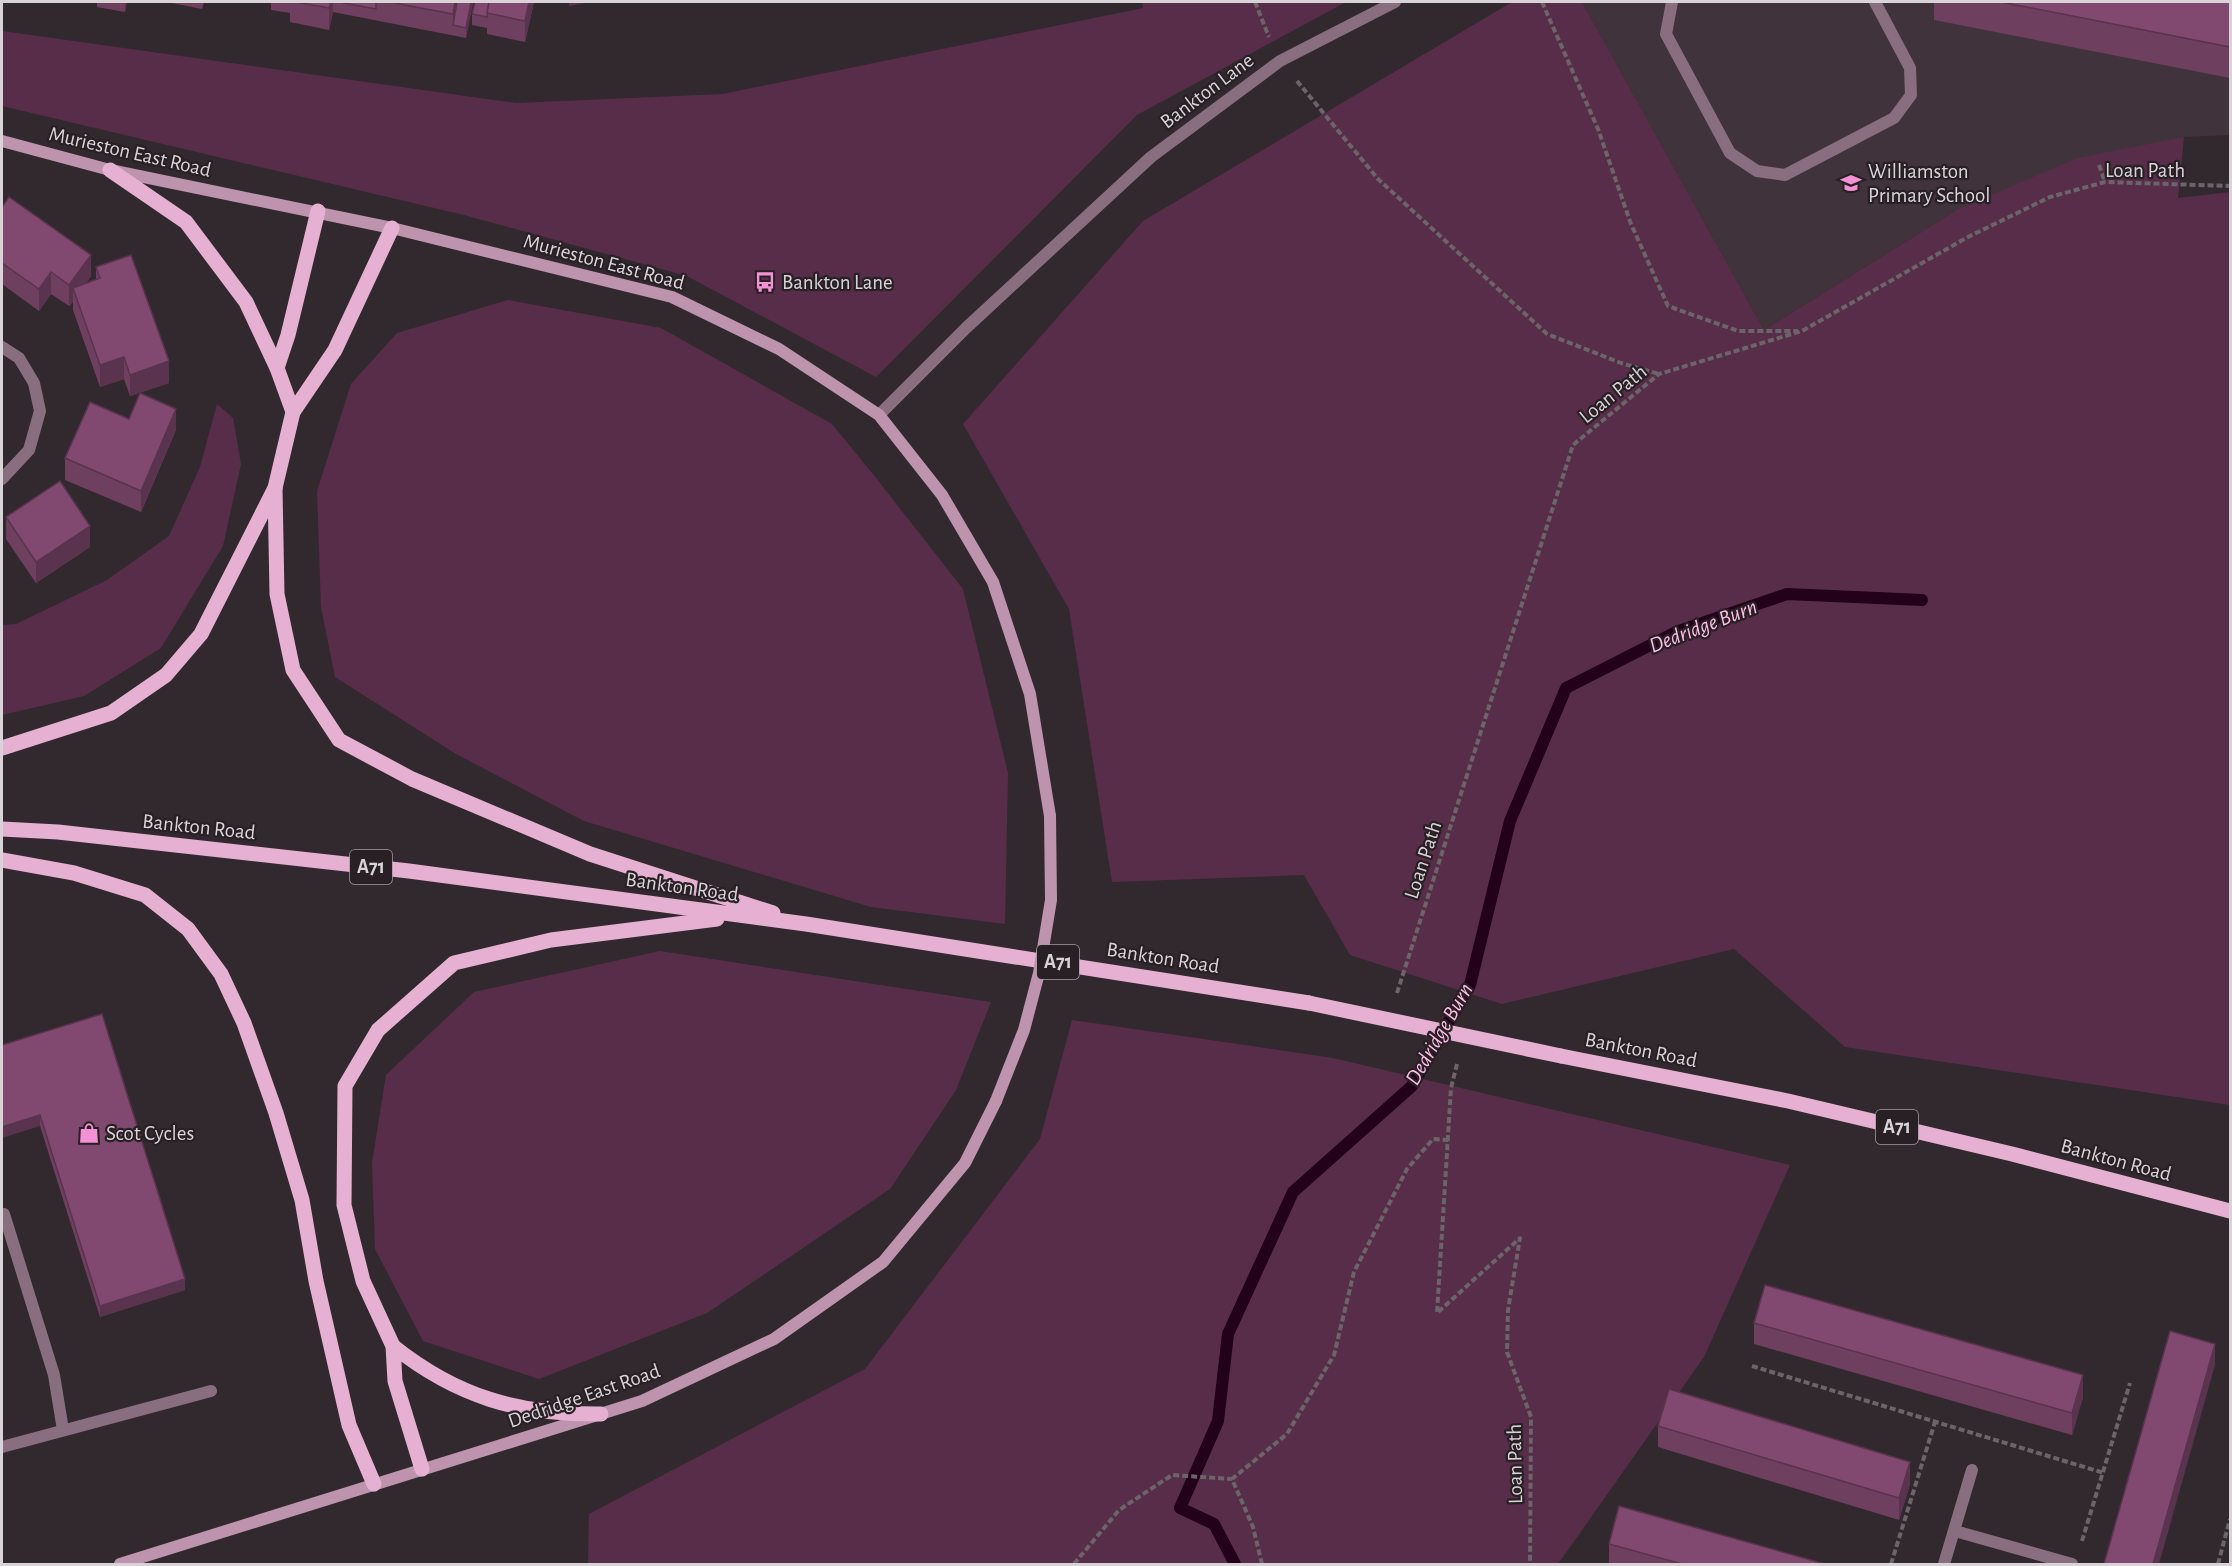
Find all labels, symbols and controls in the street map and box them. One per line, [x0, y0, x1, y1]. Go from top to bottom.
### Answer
street label: Bankton Lane [1156, 49, 1258, 133]
street label: Murieston East Road [47, 123, 213, 181]
street label: Loan Path [2105, 160, 2185, 181]
place label: Williamston Primary School [1868, 161, 1991, 206]
school or university icon: Williamston Primary School [1839, 171, 1863, 195]
street label: Murieston East Road [521, 230, 687, 294]
bus stop icon: Bankton Lane [753, 270, 777, 294]
place label: Bankton Lane [782, 272, 893, 293]
street label: Loan Path [1575, 361, 1651, 427]
water label: Dedridge Burn [1646, 595, 1760, 657]
street label: Bankton Road [141, 811, 257, 843]
street label: Loan Path [1401, 819, 1445, 901]
road number: A71 [350, 850, 392, 884]
street label: Bankton Road [624, 869, 740, 905]
street label: Bankton Road [1105, 939, 1221, 977]
road number: A71 [1037, 945, 1079, 979]
water label: Dedridge Burn [1401, 979, 1477, 1089]
street label: Bankton Road [1583, 1029, 1699, 1071]
road number: A71 [1876, 1110, 1918, 1144]
shop icon: Scot Cycles [77, 1121, 101, 1145]
place label: Scot Cycles [106, 1123, 194, 1144]
street label: Bankton Road [2058, 1135, 2174, 1185]
street label: Dedridge East Road [505, 1360, 663, 1432]
street label: Loan Path [1504, 1424, 1526, 1504]

